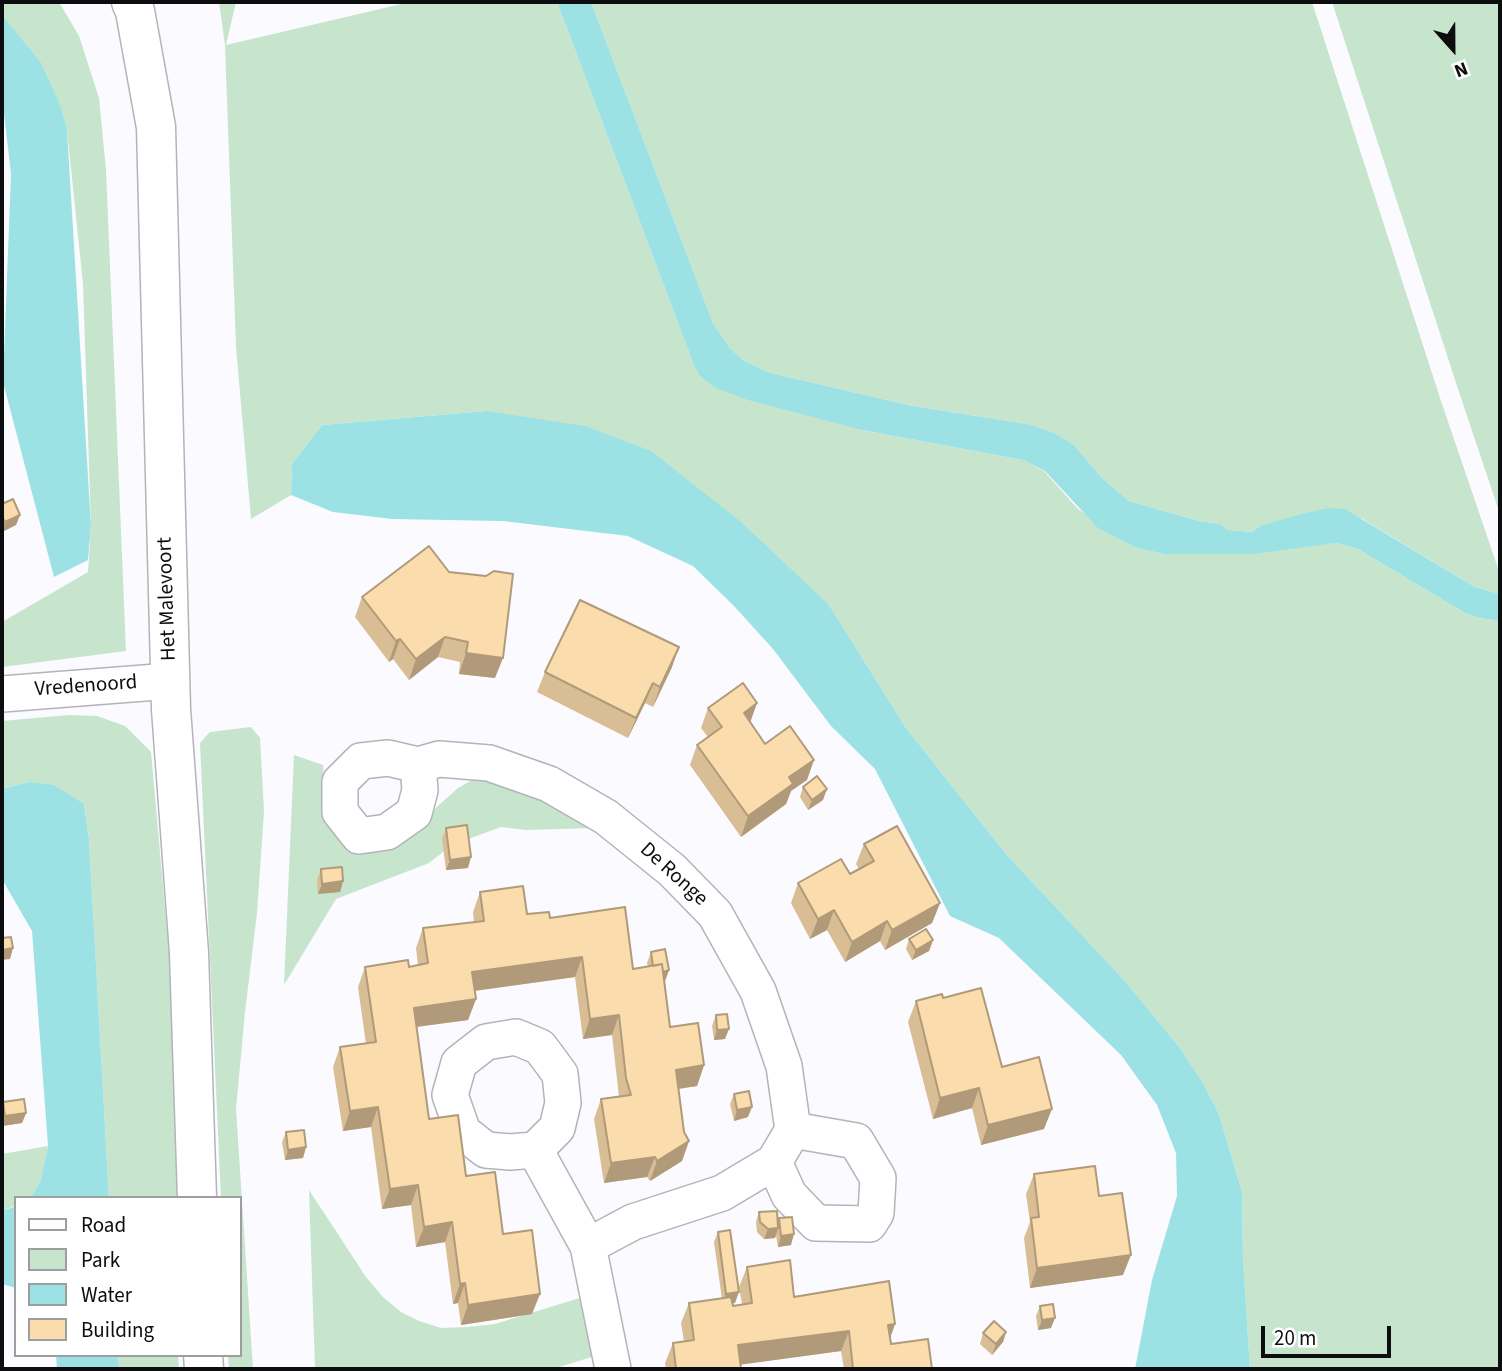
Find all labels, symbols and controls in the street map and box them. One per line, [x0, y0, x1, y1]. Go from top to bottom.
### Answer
north arrow [1418, 14, 1488, 84]
text: N [1450, 54, 1471, 84]
street label: Het Malevoort [153, 537, 183, 661]
street label: Vredenoord [34, 671, 138, 703]
street label: De Ronge [634, 838, 712, 912]
legend [14, 1196, 242, 1357]
text: Road [81, 1210, 126, 1240]
text: Park [81, 1245, 120, 1275]
text: Water [81, 1280, 132, 1310]
scale bar [1264, 1312, 1394, 1356]
text: Building [81, 1315, 154, 1345]
text: 20 m [1274, 1323, 1316, 1353]

